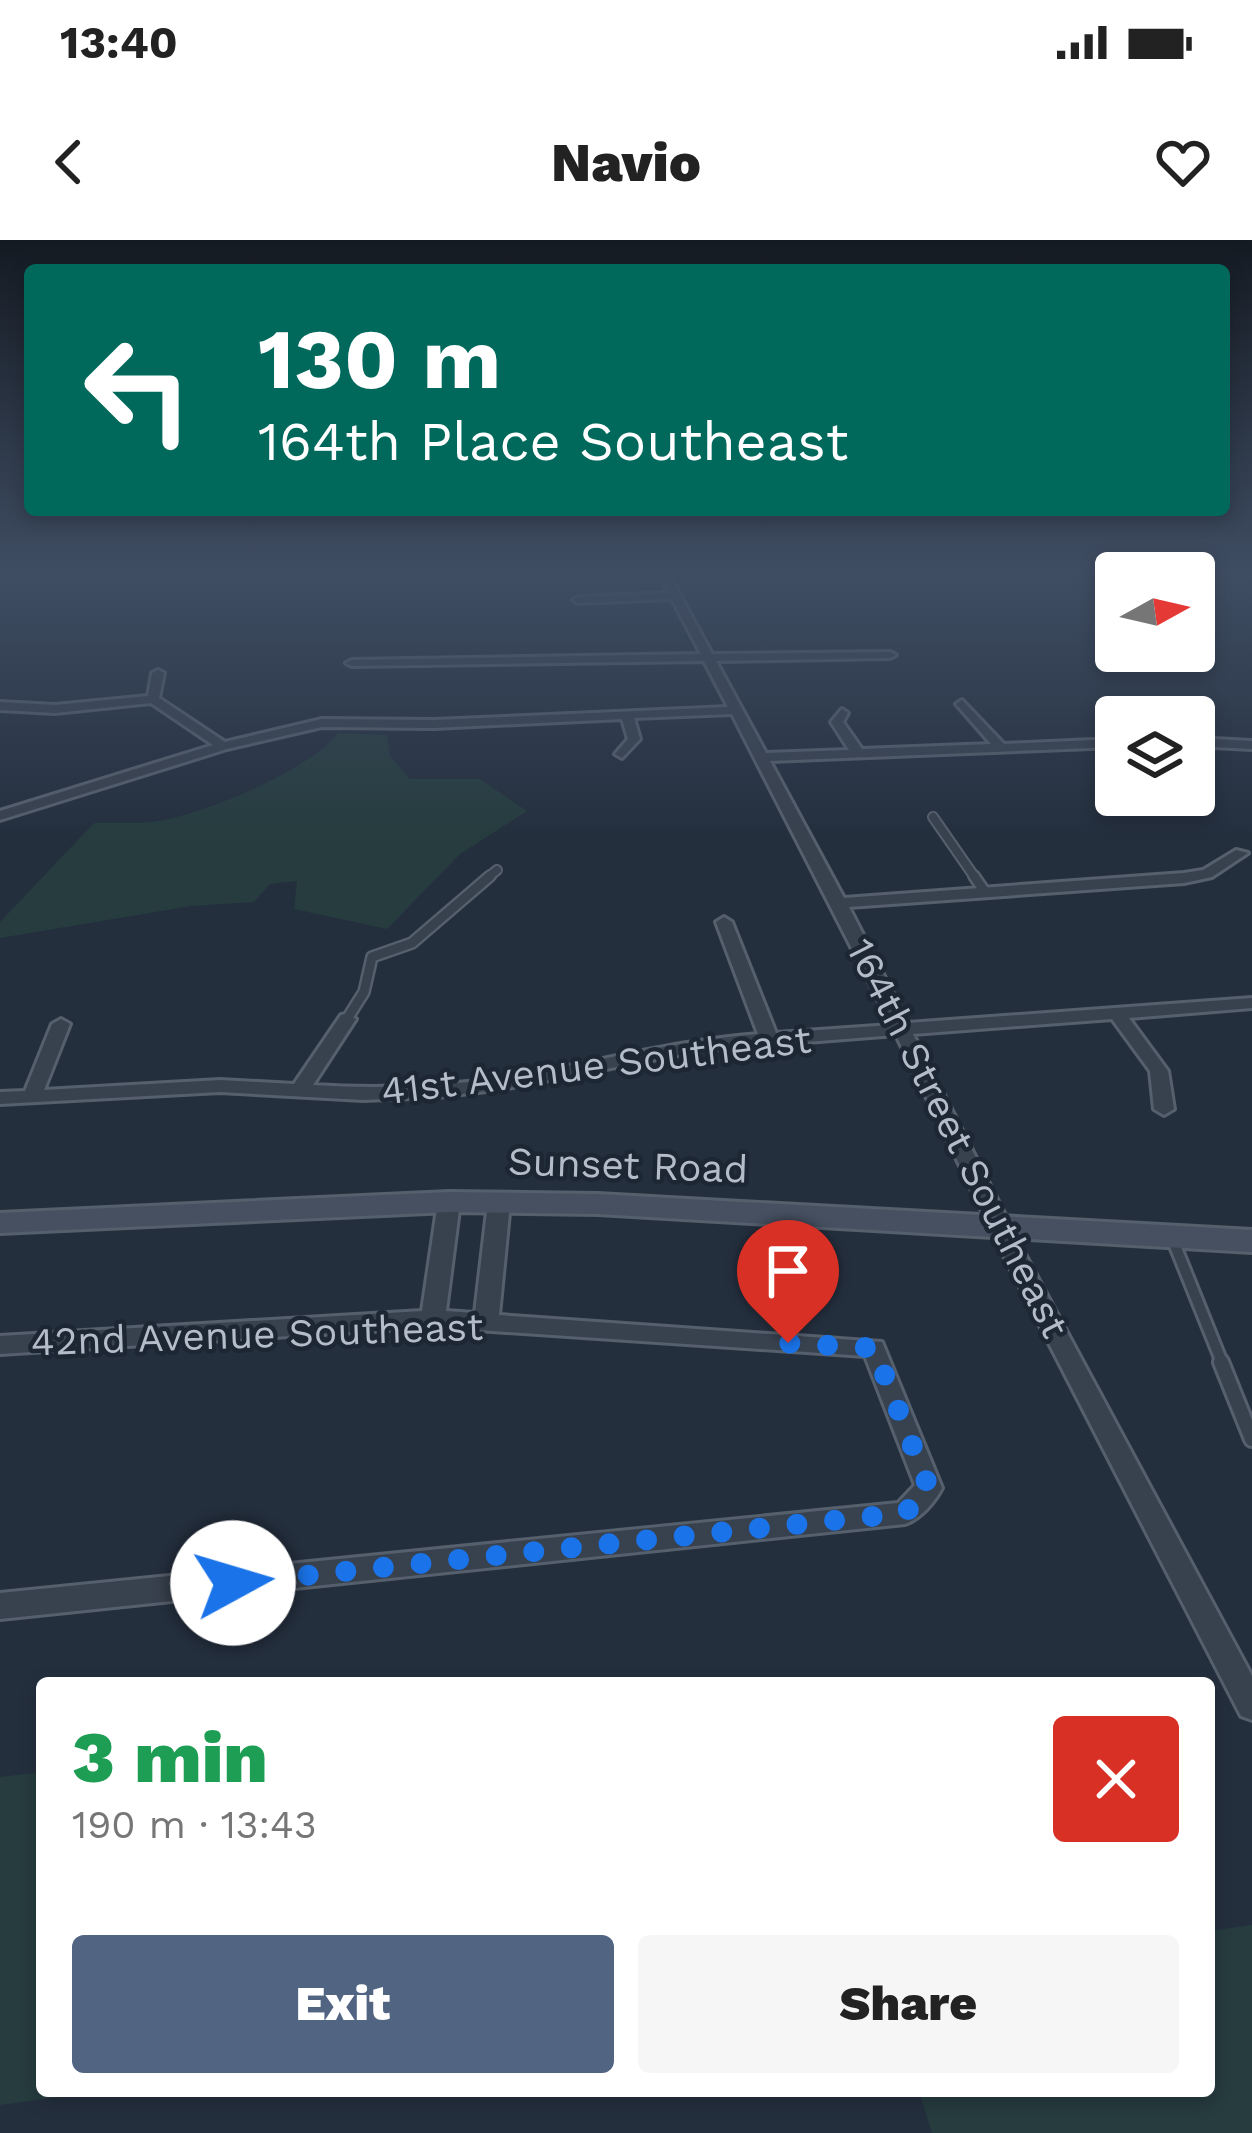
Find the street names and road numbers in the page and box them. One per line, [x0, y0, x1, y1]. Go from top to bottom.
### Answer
street label: 164th Street Southeast [838, 931, 1078, 1345]
street label: 41st Avenue Southeast [379, 1016, 813, 1114]
street label: Sunset Road [507, 1138, 749, 1192]
street label: 42nd Avenue Southeast [30, 1304, 484, 1364]

